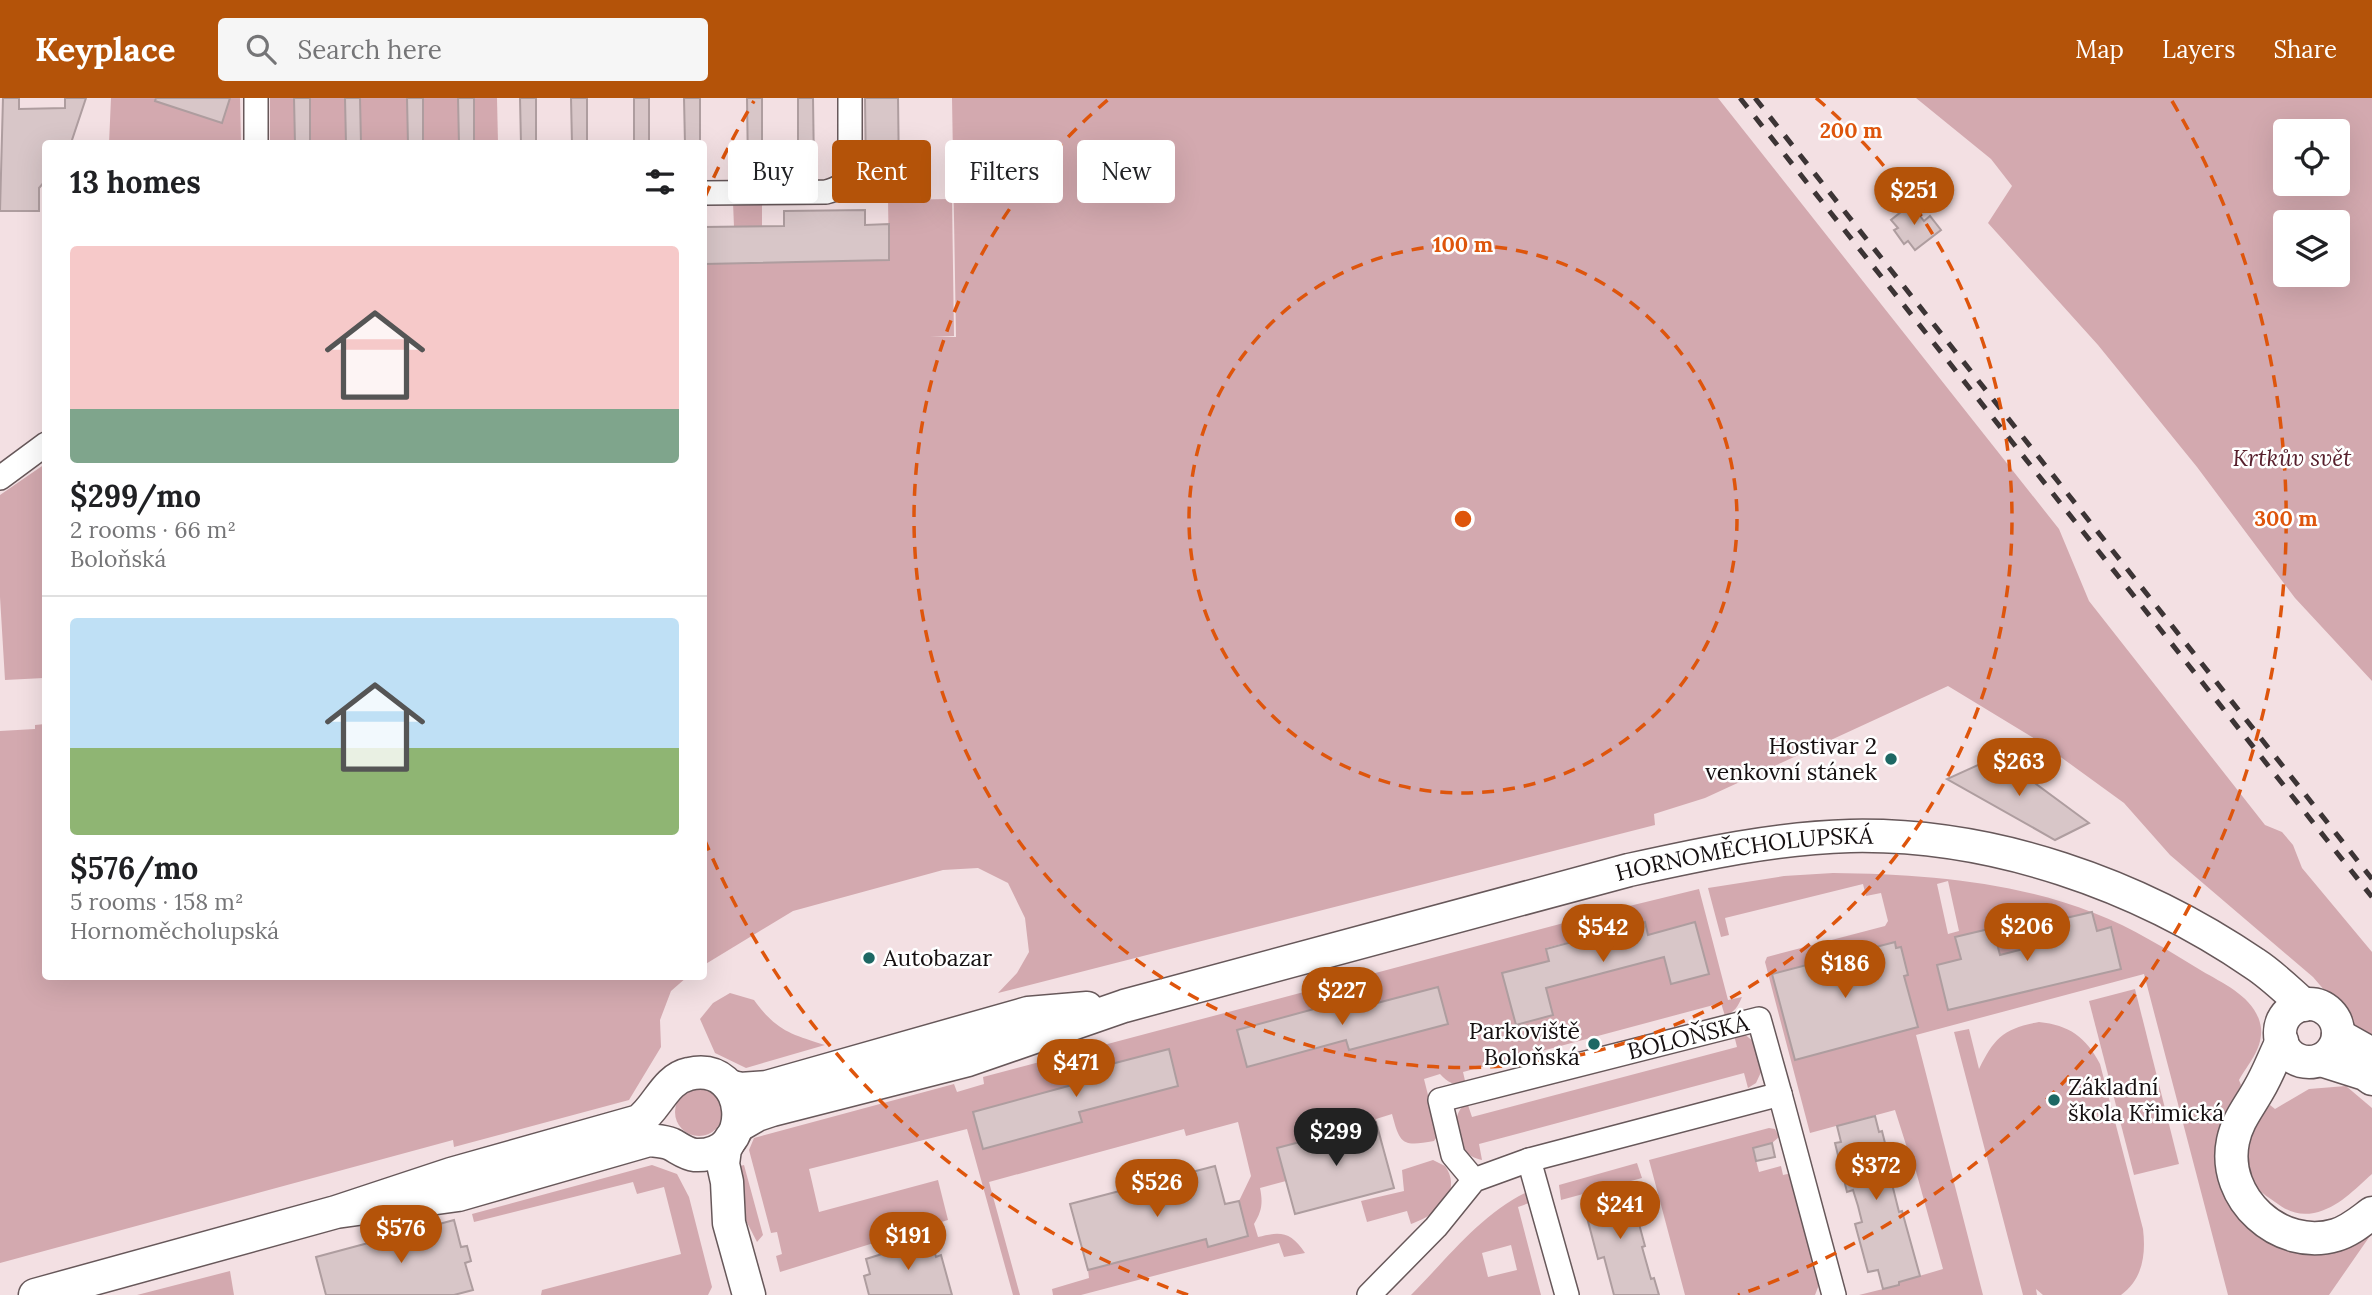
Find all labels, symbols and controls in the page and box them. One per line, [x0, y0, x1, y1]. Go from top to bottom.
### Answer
search box [218, 18, 708, 81]
text: Keyplace [35, 28, 176, 70]
icon: search [242, 30, 280, 68]
text: Search here [298, 33, 442, 66]
text: Map [2075, 34, 2124, 65]
text: Layers [2162, 34, 2235, 65]
text: Share [2273, 34, 2337, 65]
text: 200 m [1820, 117, 1882, 144]
map controls [2273, 119, 2350, 287]
button: locate [2273, 119, 2350, 196]
chip: Buy [728, 140, 818, 203]
chip: Rent [832, 140, 931, 203]
chip: Filters [945, 140, 1063, 203]
chip: New [1077, 140, 1175, 203]
text: 13 homes [70, 163, 201, 201]
icon: filters [641, 163, 679, 201]
pin: $251 [1873, 167, 1955, 227]
text: $251 [1890, 175, 1938, 204]
button: layers [2273, 210, 2350, 287]
text: 100 m [1433, 231, 1493, 258]
icon: home [312, 292, 438, 418]
park label: Krtkův svět [2233, 443, 2352, 472]
text: $299/mo [70, 477, 201, 515]
text: 300 m [2254, 505, 2318, 532]
centre of rings [1451, 507, 1475, 531]
text: 2 rooms · 66 m² [70, 515, 236, 544]
text: Boloňská [70, 544, 166, 573]
icon: home [312, 664, 438, 790]
place label: Hostivar 2 venkovní stánek [1705, 731, 1878, 786]
pin: $263 [1978, 738, 2060, 798]
text: $263 [1993, 746, 2045, 775]
marker: Hostivar 2 venkovní stánek [1883, 751, 1899, 767]
street label: HORNOMĚCHOLUPSKÁ [1612, 821, 1874, 887]
text: $576/mo [70, 849, 198, 887]
text: 5 rooms · 158 m² [70, 887, 244, 916]
pin: $542 [1562, 904, 1644, 964]
pin: $206 [1986, 904, 2068, 963]
text: $206 [2000, 911, 2054, 940]
text: $542 [1577, 912, 1629, 941]
text: Hornoměcholupská [70, 916, 279, 945]
pin: $186 [1804, 940, 1886, 1000]
place label: Autobazar [882, 943, 992, 972]
text: $186 [1820, 948, 1870, 977]
marker: Autobazar [861, 950, 877, 966]
pin: $227 [1301, 968, 1383, 1027]
text: $227 [1318, 975, 1366, 1004]
street label: BOLOŇSKÁ [1624, 1007, 1752, 1066]
place label: Parkoviště Boloňská [1469, 1016, 1580, 1071]
marker: Parkoviště Boloňská [1586, 1036, 1602, 1052]
pin: $471 [1035, 1040, 1117, 1099]
text: $471 [1053, 1047, 1099, 1076]
place label: Základní škola Křimická [2068, 1072, 2224, 1127]
marker: Základní škola Křimická [2046, 1092, 2062, 1108]
pin: $299 [1295, 1108, 1377, 1168]
text: $299 [1310, 1116, 1362, 1145]
pin: $372 [1835, 1142, 1917, 1202]
text: $372 [1851, 1150, 1901, 1179]
pin: $526 [1116, 1160, 1198, 1219]
text: $526 [1131, 1167, 1183, 1196]
pin: $241 [1579, 1182, 1661, 1241]
text: $241 [1596, 1189, 1644, 1218]
pin: $576 [360, 1206, 442, 1265]
pin: $191 [867, 1212, 949, 1272]
text: $576 [376, 1213, 426, 1242]
text: $191 [885, 1220, 931, 1249]

